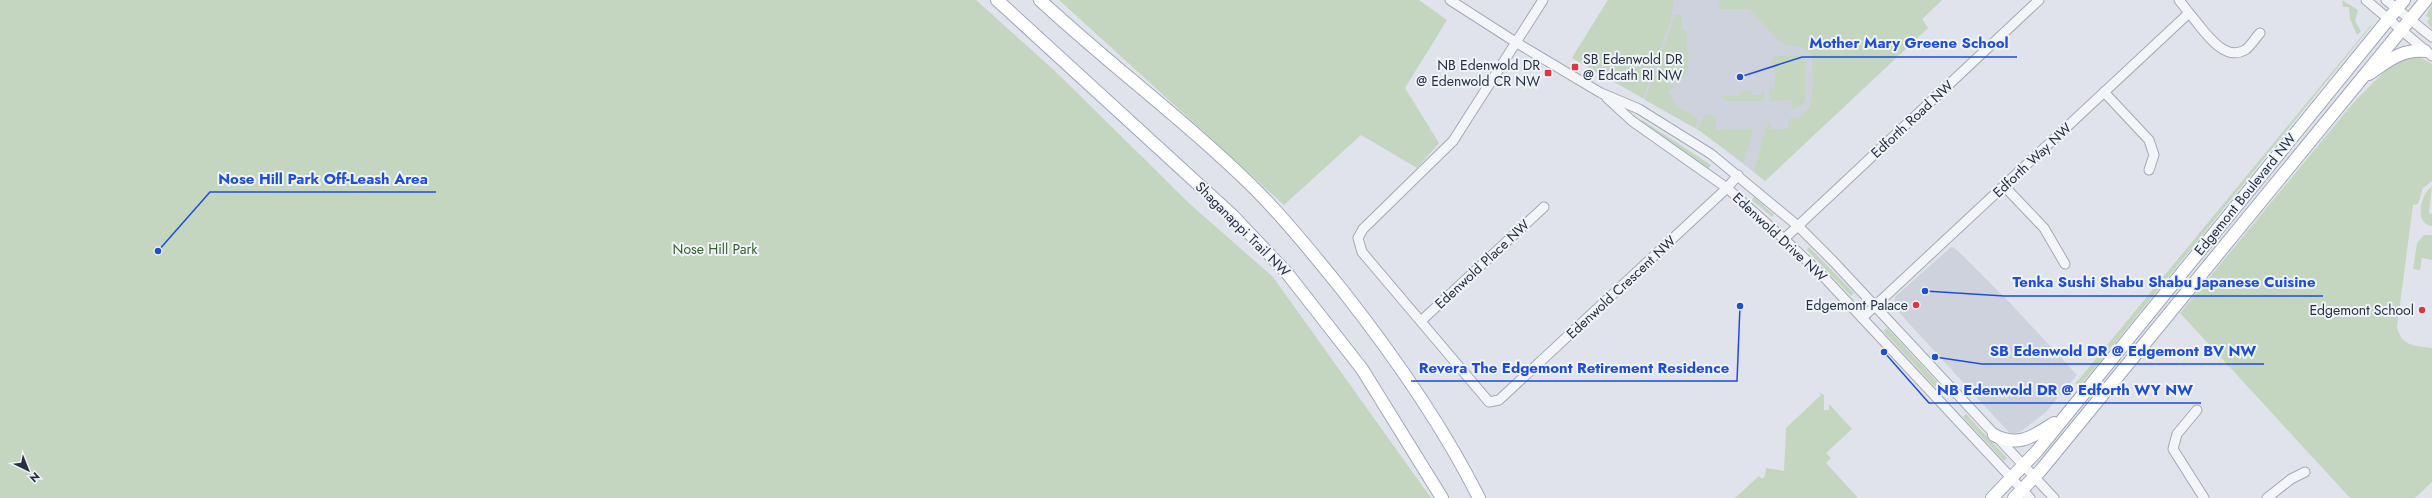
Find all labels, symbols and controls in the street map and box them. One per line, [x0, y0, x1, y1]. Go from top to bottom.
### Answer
callout: Mother Mary Greene School [1802, 30, 2017, 57]
text: Mother Mary Greene School [1809, 32, 2009, 54]
place label: SB Edenwold DR @ Edcath RI NW [1583, 49, 1683, 85]
place label: NB Edenwold DR @ Edenwold CR NW [1416, 55, 1540, 91]
marker: SB Edenwold DR @ Edcath RI NW [1570, 62, 1580, 72]
marker: NB Edenwold DR @ Edenwold CR NW [1543, 68, 1553, 78]
street label: Edforth Road NW [1866, 75, 1958, 163]
street label: Edforth Way NW [1988, 118, 2076, 202]
street label: Edgemont Boulevard NW [2189, 129, 2301, 259]
callout: Nose Hill Park Off-Leash Area [210, 165, 436, 192]
text: Nose Hill Park Off-Leash Area [218, 168, 428, 190]
street label: Shaganappi Trail NW [1191, 177, 1295, 281]
street label: Edenwold Drive NW [1728, 188, 1832, 286]
street label: Edenwold Place NW [1430, 215, 1534, 313]
street label: Edenwold Crescent NW [1562, 231, 1680, 343]
park label: Nose Hill Park [673, 239, 758, 259]
callout: Tenka Sushi Shabu Shabu Japanese Cuisine [2004, 269, 2323, 296]
text: Tenka Sushi Shabu Shabu Japanese Cuisine [2012, 271, 2316, 293]
place label: Edgemont Palace [1806, 295, 1908, 315]
marker: Edgemont Palace [1911, 300, 1921, 310]
place label: Edgemont School [2309, 300, 2414, 320]
marker: Edgemont School [2417, 305, 2427, 315]
callout: SB Edenwold DR @ Edgemont BV NW [1982, 337, 2264, 364]
text: SB Edenwold DR @ Edgemont BV NW [1990, 340, 2256, 362]
callout: Revera The Edgemont Retirement Residence [1411, 354, 1737, 381]
text: Revera The Edgemont Retirement Residence [1419, 357, 1730, 379]
callout: NB Edenwold DR @ Edforth WY NW [1929, 376, 2201, 403]
text: NB Edenwold DR @ Edforth WY NW [1937, 379, 2193, 401]
north arrow [8, 450, 48, 490]
text: N [26, 468, 43, 486]

